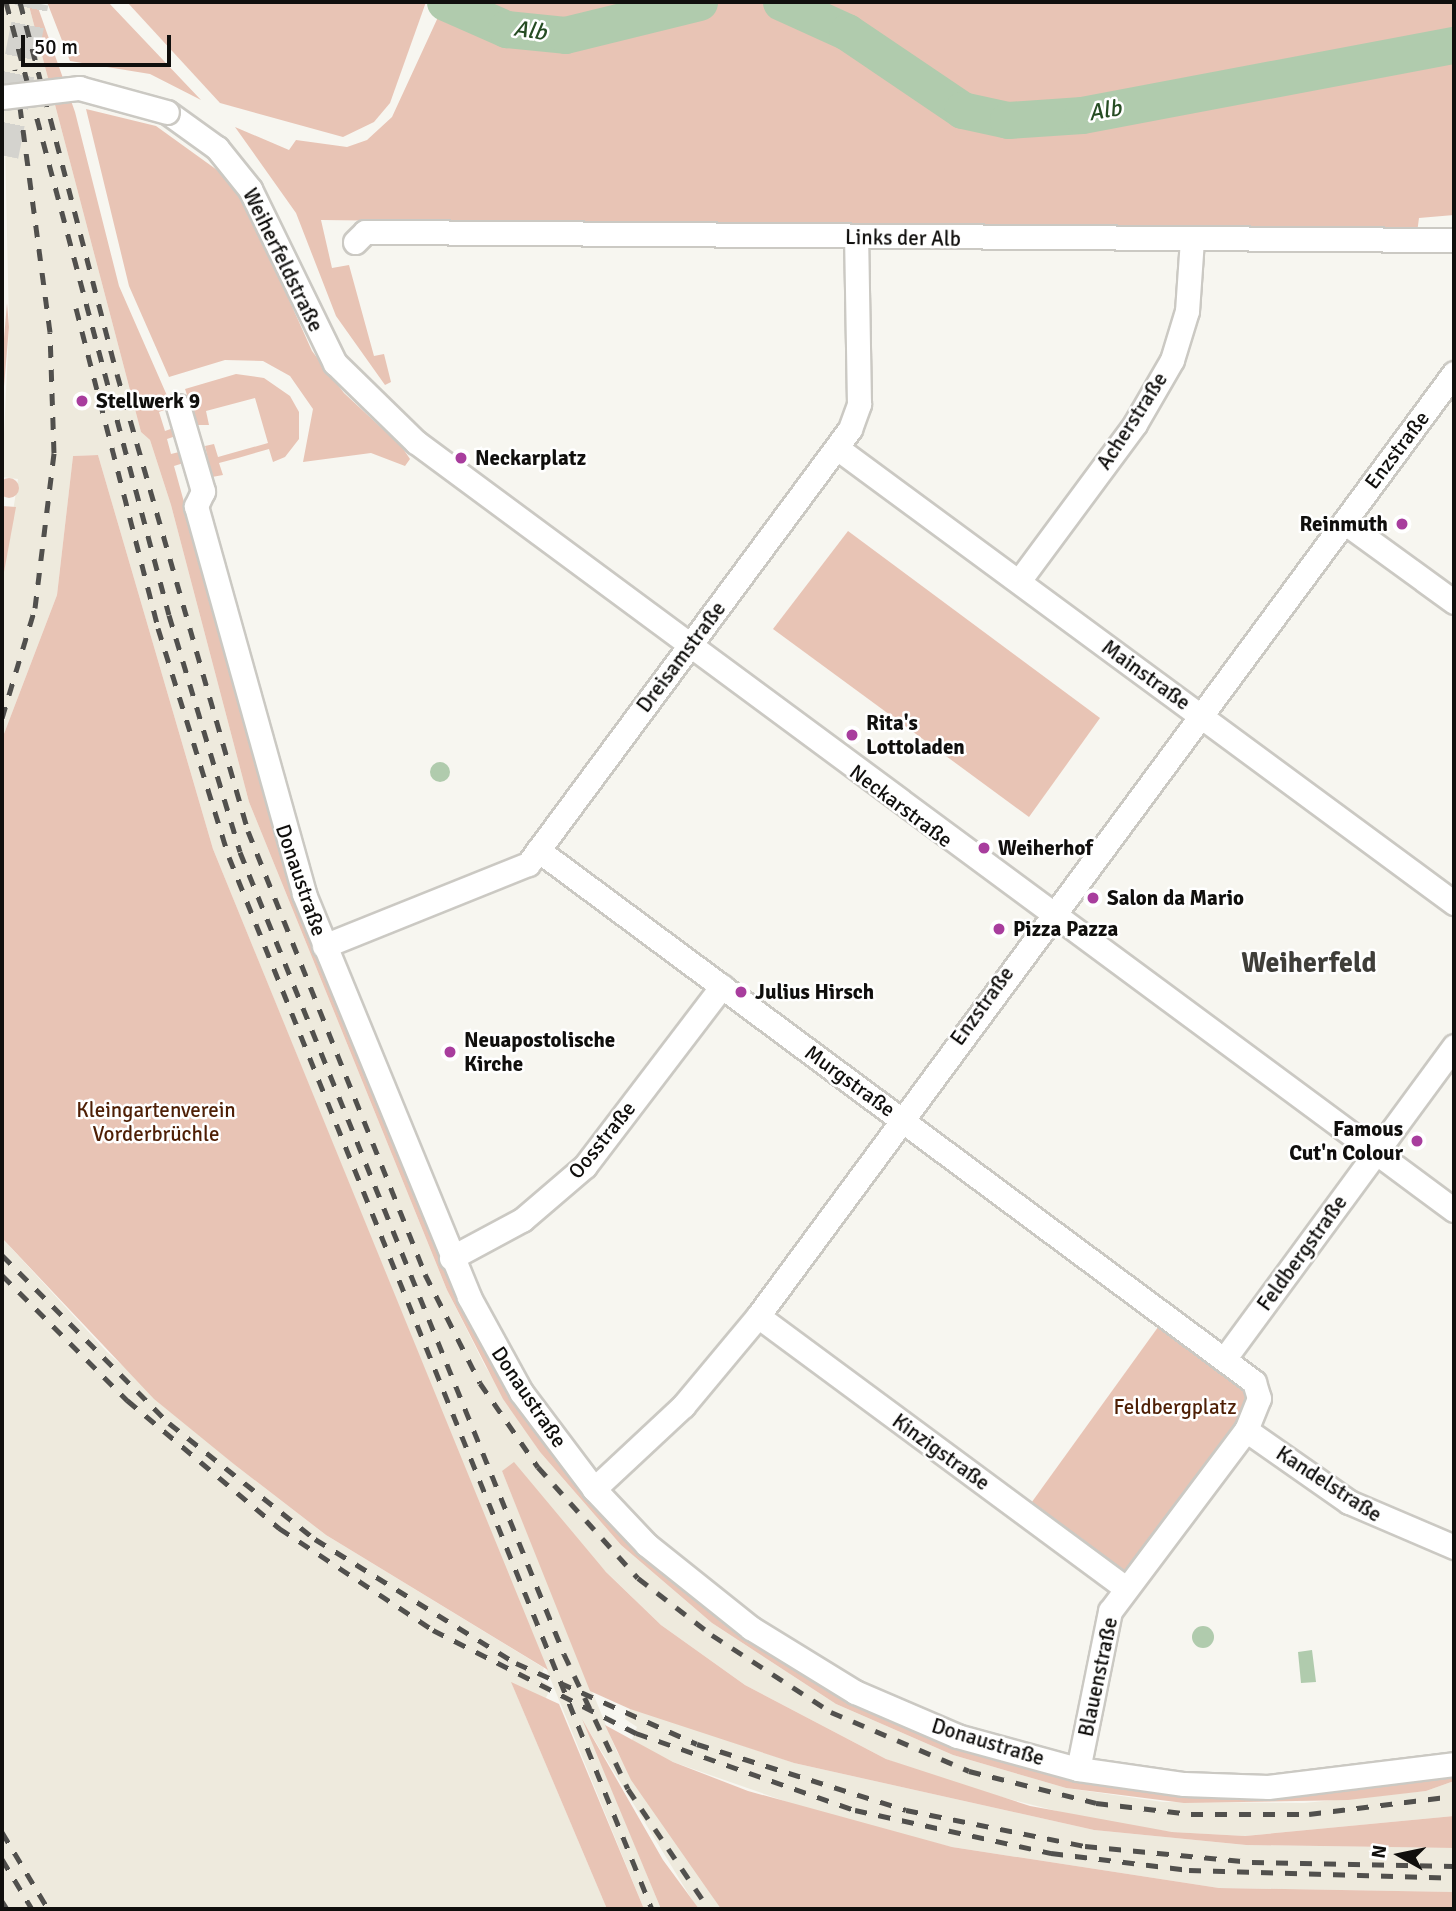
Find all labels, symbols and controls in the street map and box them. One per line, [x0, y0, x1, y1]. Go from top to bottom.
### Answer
water label: Alb [512, 15, 548, 47]
scale bar [24, 21, 175, 65]
text: 50 m [34, 34, 78, 60]
water label: Alb [1086, 95, 1124, 127]
street label: Weiherfeldstraße [237, 184, 329, 336]
street label: Links der Alb [845, 224, 961, 252]
street label: Acherstraße [1091, 368, 1173, 474]
place label: Stellwerk 9 [96, 388, 200, 414]
marker: Stellwerk 9 [74, 393, 90, 409]
street label: Enzstraße [1360, 406, 1434, 494]
place label: Neckarplatz [475, 445, 586, 471]
marker: Neckarplatz [453, 450, 469, 466]
place label: Reinmuth [1299, 511, 1388, 537]
marker: Reinmuth [1394, 516, 1410, 532]
street label: Dreisamstraße [631, 597, 731, 717]
street label: Mainstraße [1097, 634, 1195, 716]
place label: Rita's Lottoladen [866, 710, 965, 760]
marker: Rita's Lottoladen [844, 727, 860, 743]
street label: Neckarstraße [845, 759, 957, 853]
street label: Donaustraße [270, 821, 332, 939]
place label: Weiherhof [998, 835, 1093, 861]
marker: Weiherhof [976, 840, 992, 856]
place label: Salon da Mario [1107, 885, 1244, 911]
marker: Salon da Mario [1085, 890, 1101, 906]
place label: Pizza Pazza [1013, 916, 1118, 942]
marker: Pizza Pazza [991, 921, 1007, 937]
district label: Weiherfeld [1241, 946, 1377, 980]
street label: Enzstraße [945, 962, 1019, 1050]
place label: Julius Hirsch [755, 979, 874, 1005]
marker: Julius Hirsch [733, 984, 749, 1000]
place label: Neuapostolische Kirche [464, 1027, 615, 1077]
street label: Murgstraße [800, 1040, 900, 1122]
marker: Neuapostolische Kirche [442, 1044, 458, 1060]
street label: Oosstraße [563, 1096, 641, 1184]
park label: Kleingartenverein Vorderbrüchle [76, 1097, 236, 1147]
place label: Famous Cut'n Colour [1289, 1116, 1403, 1166]
marker: Famous Cut'n Colour [1409, 1133, 1425, 1149]
street label: Feldbergstraße [1252, 1190, 1352, 1316]
street label: Donaustraße [486, 1342, 572, 1452]
park label: Feldbergplatz [1113, 1394, 1237, 1420]
street label: Kinzigstraße [887, 1408, 995, 1496]
street label: Kandelstraße [1271, 1441, 1387, 1527]
street label: Blauenstraße [1073, 1615, 1123, 1739]
street label: Donaustraße [929, 1713, 1047, 1771]
north arrow [1365, 1820, 1435, 1890]
text: N [1366, 1843, 1392, 1860]

